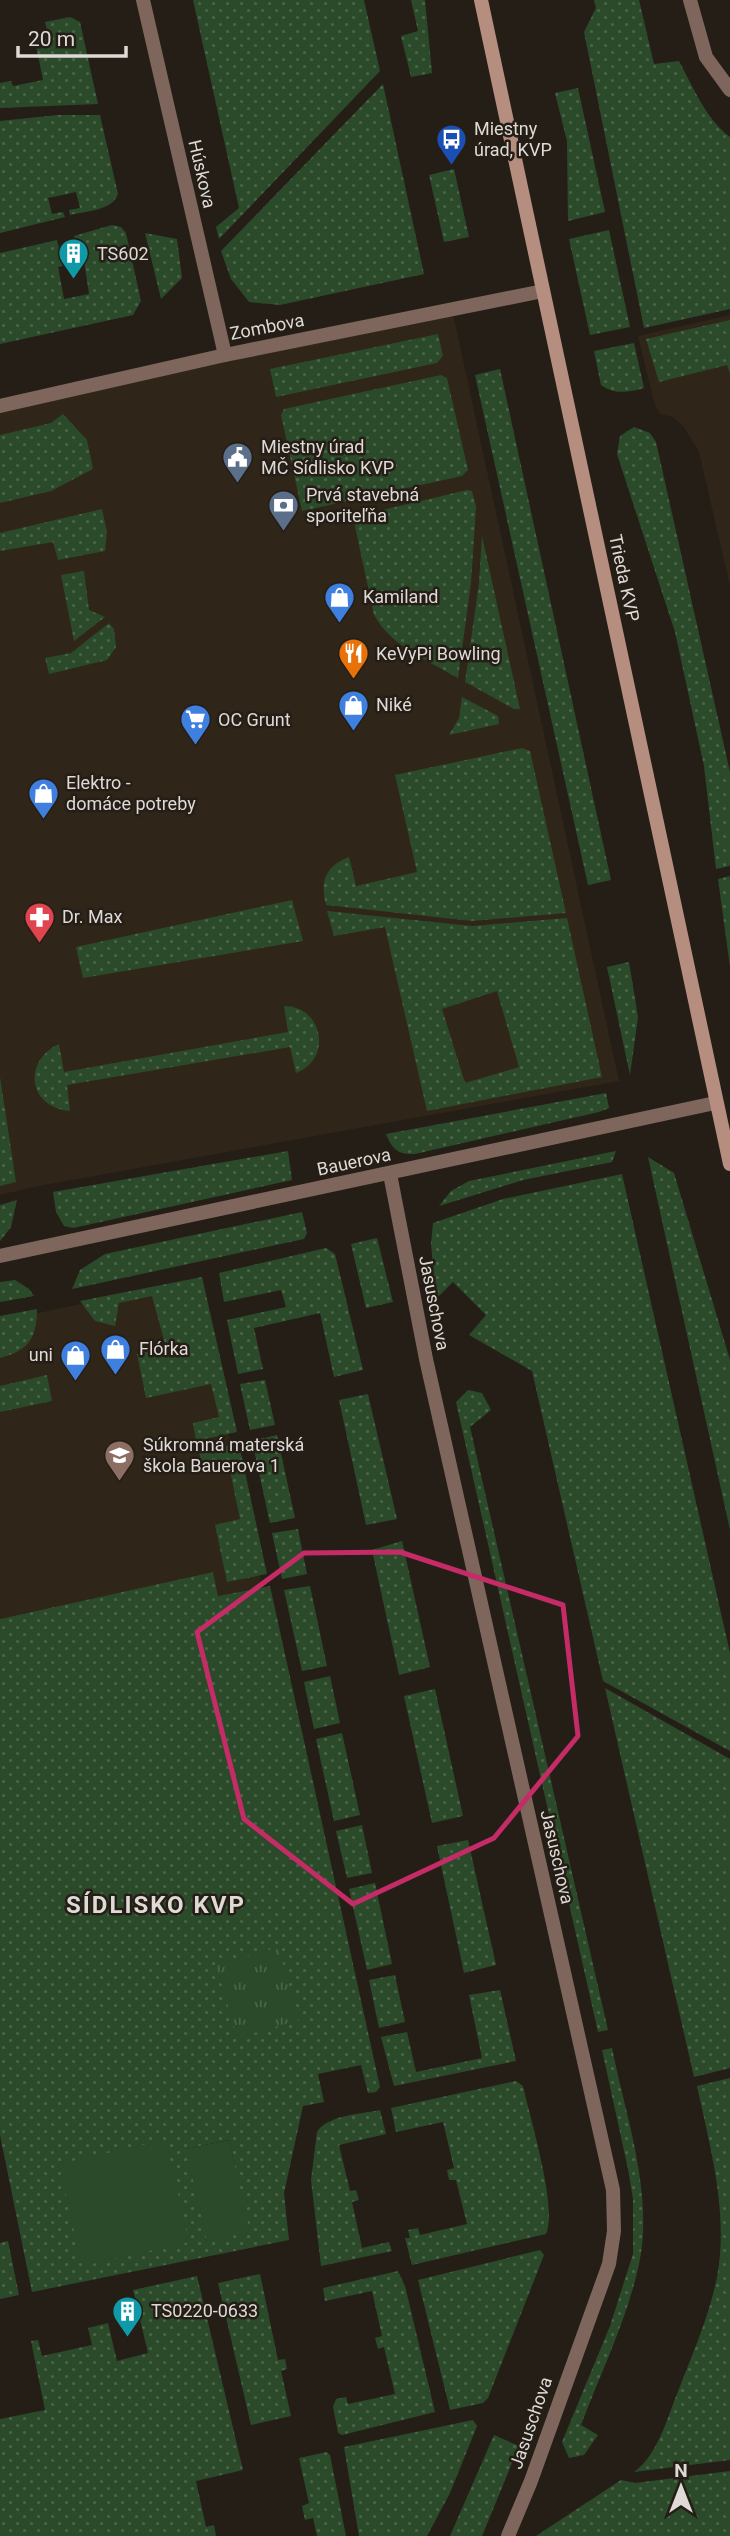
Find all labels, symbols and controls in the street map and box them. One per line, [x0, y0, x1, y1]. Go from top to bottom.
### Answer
scale bar [18, 14, 126, 58]
text: 20 m [28, 27, 75, 51]
place label: Miestny úrad, KVP [474, 118, 552, 160]
bus stop icon: Miestny úrad, KVP [434, 122, 468, 166]
street label: Húskova [184, 138, 221, 210]
building icon: TS602 [57, 237, 91, 281]
place label: TS602 [97, 243, 149, 264]
street label: Zombova [228, 309, 306, 344]
place label: Miestny úrad MČ Sídlisko KVP [261, 436, 394, 478]
public building icon: Miestny úrad MČ Sídlisko KVP [221, 440, 255, 484]
place label: Prvá stavebná sporiteľňa [306, 484, 419, 526]
bank icon: Prvá stavebná sporiteľňa [266, 488, 300, 532]
street label: Trieda KVP [605, 532, 644, 623]
shop icon: Kamiland [323, 580, 357, 624]
place label: Kamiland [363, 586, 439, 607]
restaurant icon: KeVyPi Bowling [336, 637, 370, 681]
place label: KeVyPi Bowling [376, 643, 501, 664]
shop icon: Niké [336, 688, 370, 732]
place label: Niké [376, 694, 412, 715]
supermarket icon: OC Grunt [178, 703, 212, 747]
place label: OC Grunt [218, 709, 291, 730]
place label: Elektro - domáce potreby [66, 772, 196, 814]
shop icon: Elektro - domáce potreby [26, 776, 60, 820]
pharmacy icon: Dr. Max [22, 900, 56, 944]
place label: Dr. Max [62, 906, 123, 927]
street label: Bauerova [315, 1143, 393, 1180]
street label: Jasuschova [415, 1254, 454, 1352]
shop icon: Flórka [99, 1332, 133, 1376]
shop icon: uni [59, 1338, 93, 1382]
place label: Flórka [139, 1338, 189, 1359]
place label: uni [29, 1344, 53, 1365]
place label: Súkromná materská škola Bauerova 1 [143, 1434, 304, 1476]
school or university icon: Súkromná materská škola Bauerova 1 [103, 1438, 137, 1482]
street label: Jasuschova [536, 1808, 579, 1906]
district label: SÍDLISKO KVP [66, 1891, 246, 1919]
building icon: TS0220-0633 [111, 2294, 145, 2338]
place label: TS0220-0633 [151, 2300, 258, 2321]
street label: Jasuschova [505, 2374, 556, 2472]
north arrow [646, 2452, 716, 2522]
text: N [674, 2459, 688, 2482]

